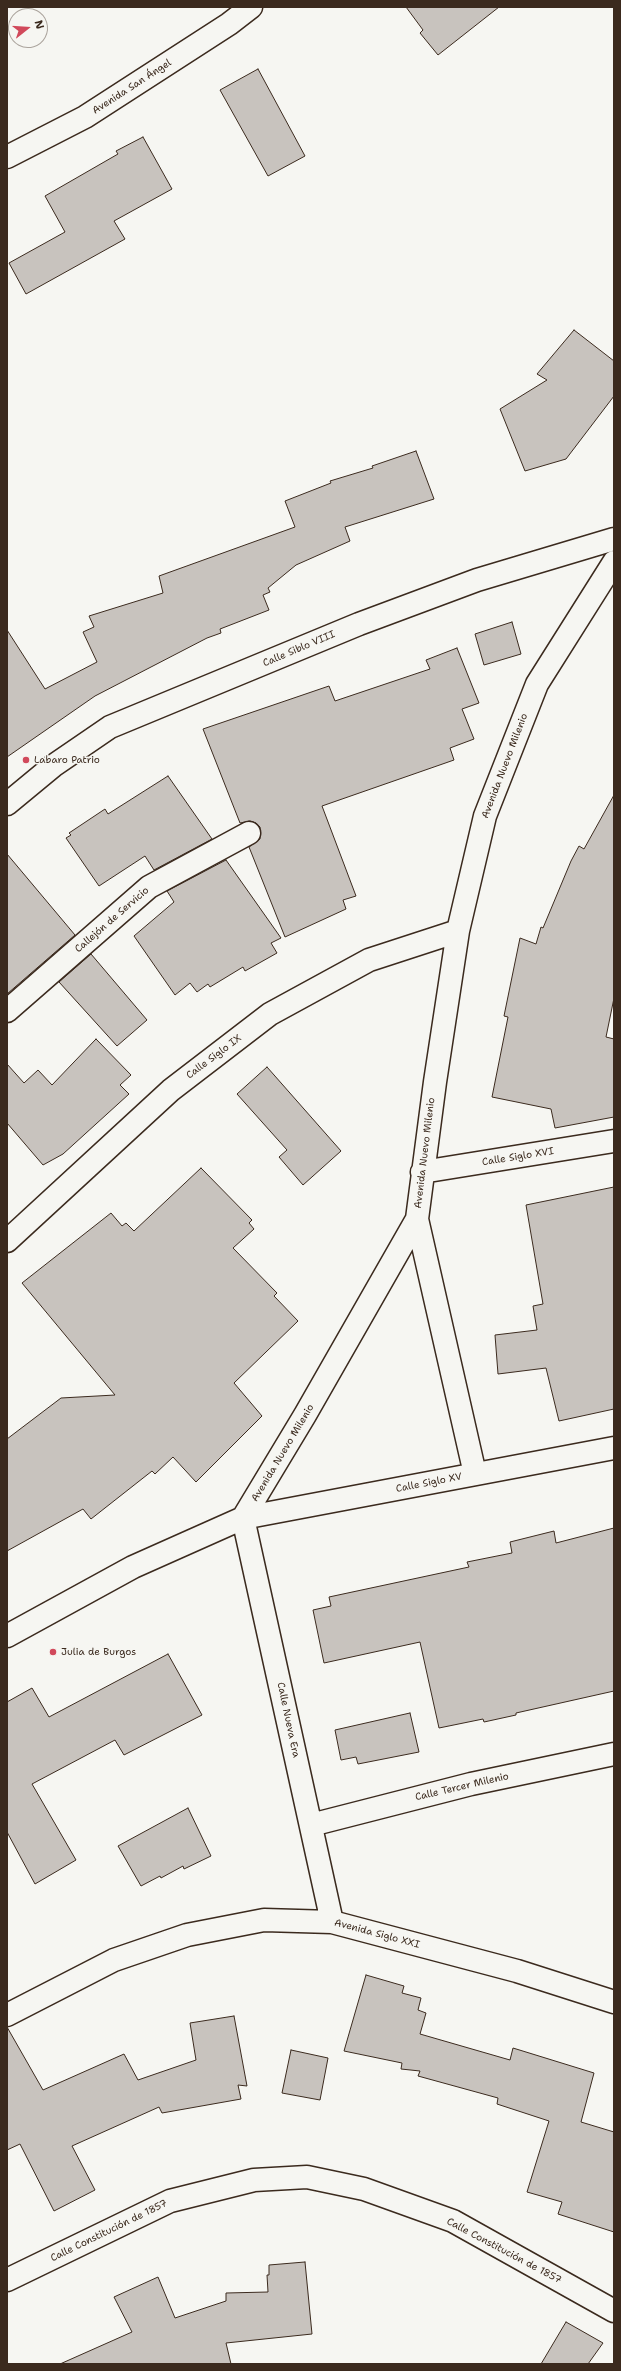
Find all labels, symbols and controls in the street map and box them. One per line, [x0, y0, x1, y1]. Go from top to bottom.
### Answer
north arrow [8, 8, 48, 48]
text: N [31, 18, 47, 31]
street label: Avenida San Ángel [90, 57, 174, 117]
street label: Calle Siblo VIII [261, 628, 337, 670]
street label: Avenida Nuevo Milenio [479, 712, 531, 820]
place label: Labaro Patrio [34, 754, 100, 766]
marker: Labaro Patrio [21, 755, 31, 765]
street label: Callejón de Servicio [73, 885, 151, 955]
street label: Calle Siglo IX [184, 1032, 244, 1082]
street label: Avenida Nuevo Milenio [412, 1097, 438, 1209]
street label: Calle Siglo XVI [481, 1145, 555, 1169]
street label: Avenida Nuevo Milenio [249, 1402, 317, 1504]
street label: Calle Siglo XV [395, 1471, 463, 1495]
place label: Julia de Burgos [61, 1646, 136, 1658]
marker: Julia de Burgos [48, 1647, 58, 1657]
street label: Calle Nueva Era [274, 1681, 302, 1759]
street label: Calle Tercer Milenio [414, 1770, 510, 1804]
street label: Avenida Siglo XXI [333, 1917, 421, 1951]
street label: Calle Constitución de 1857 [49, 2197, 169, 2265]
street label: Calle Constitución de 1857 [445, 2216, 563, 2286]

